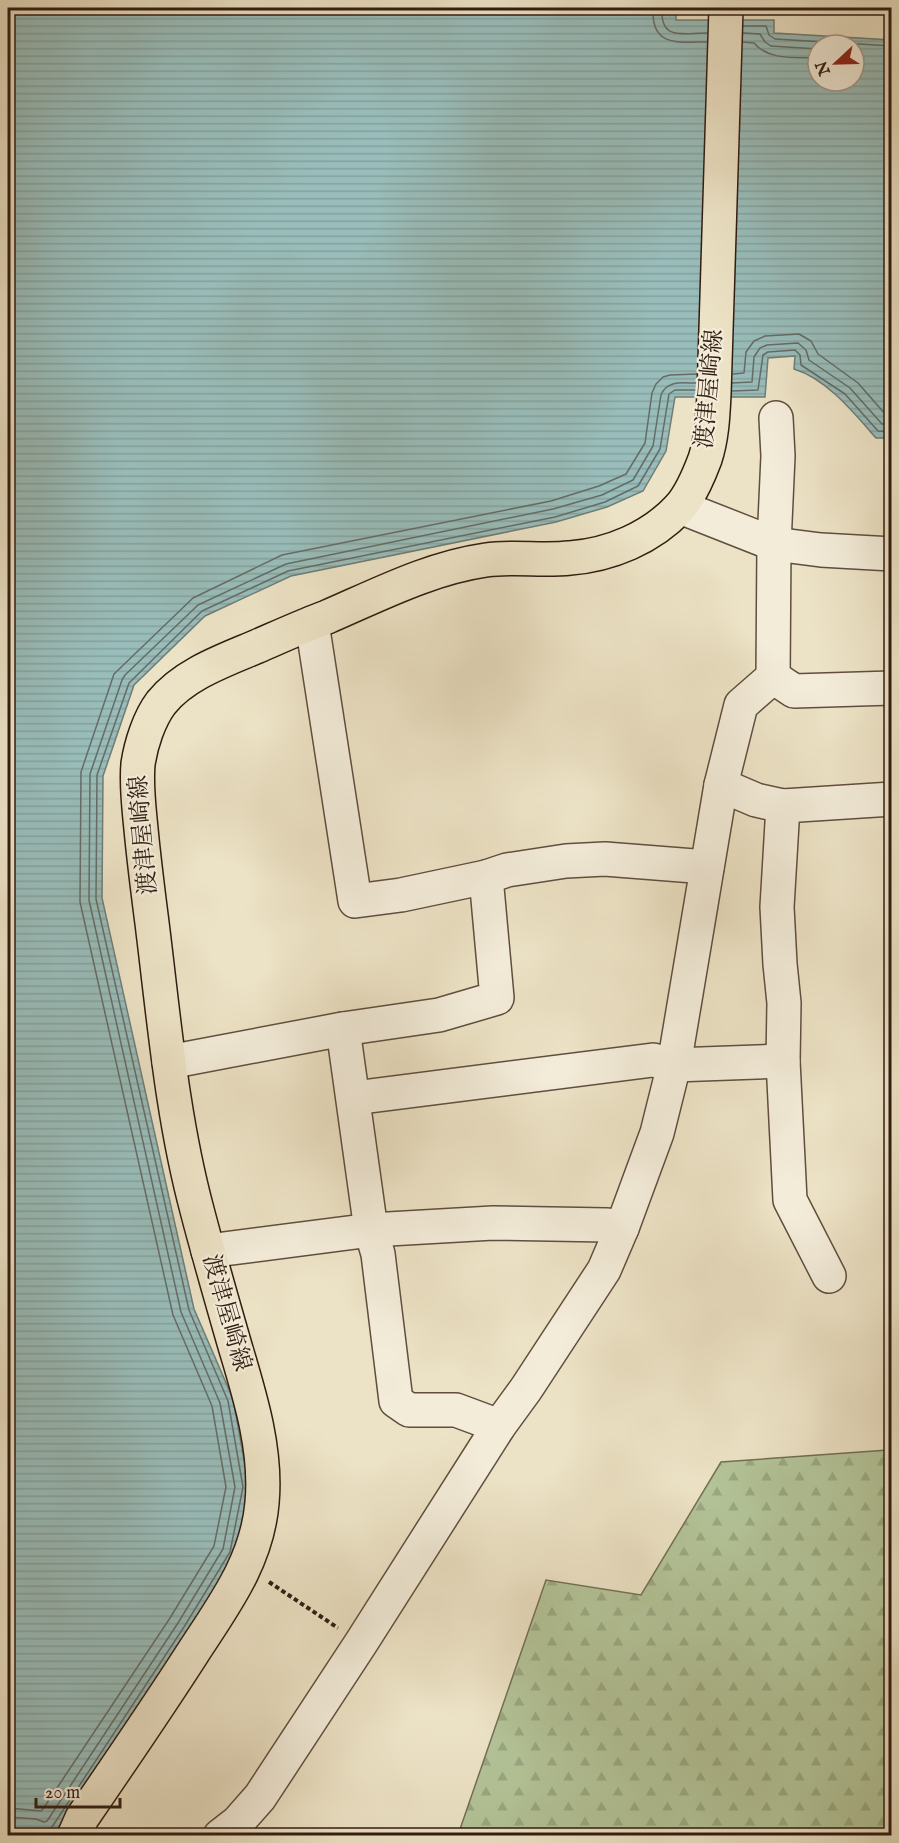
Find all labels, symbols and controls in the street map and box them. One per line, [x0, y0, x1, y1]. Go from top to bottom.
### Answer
north arrow [806, 33, 866, 93]
text: N [812, 58, 836, 79]
street label: 渡津屋崎線 [689, 328, 731, 450]
street label: 渡津屋崎線 [123, 774, 165, 896]
street label: 渡津屋崎線 [195, 1251, 257, 1375]
scale bar [36, 1771, 120, 1809]
text: 20 m [45, 1782, 80, 1805]

